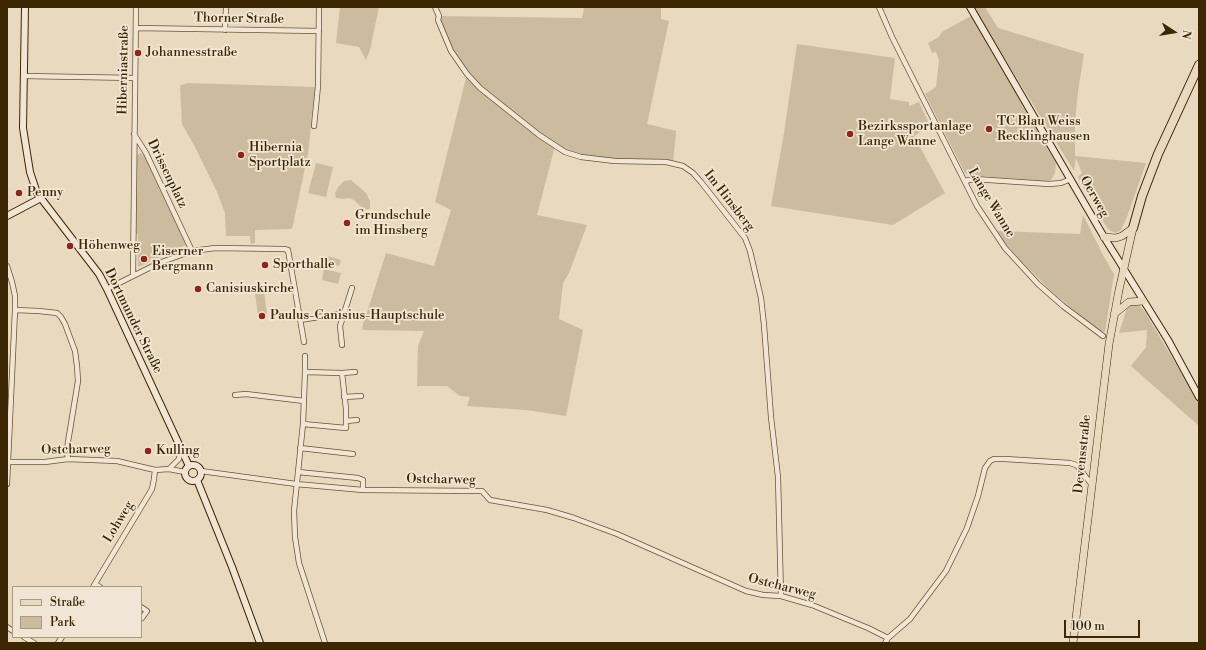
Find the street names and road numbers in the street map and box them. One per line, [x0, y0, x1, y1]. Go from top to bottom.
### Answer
street label: Thorner Straße [194, 10, 284, 28]
street label: Hiberniastraße [115, 25, 133, 115]
street label: Drissenplatz [144, 137, 190, 211]
street label: Lange Wanne [964, 165, 1018, 241]
street label: Im Hinsberg [700, 167, 758, 235]
street label: Oerweg [1076, 174, 1112, 220]
street label: Dortmunder Straße [101, 266, 165, 376]
street label: Devensstraße [1071, 414, 1095, 494]
street label: Ostcharweg [41, 442, 111, 458]
street label: Ostcharweg [406, 472, 476, 488]
street label: Lohweg [101, 498, 137, 546]
street label: Ostcharweg [746, 571, 818, 603]

